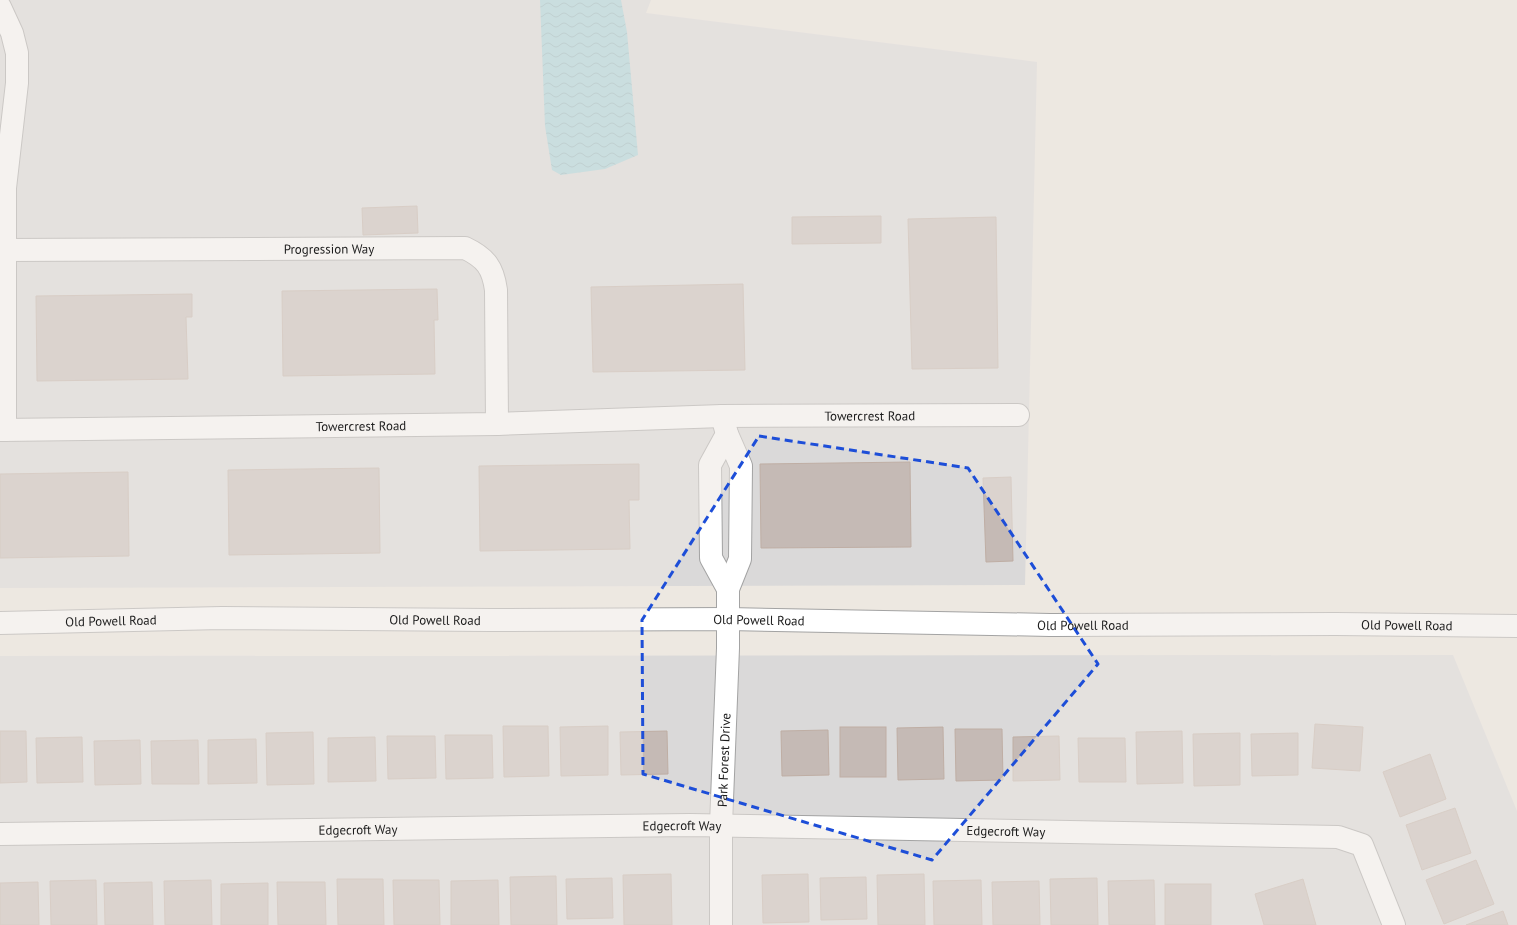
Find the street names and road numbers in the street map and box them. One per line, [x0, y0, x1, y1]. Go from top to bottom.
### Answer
street label: Progression Way [284, 240, 374, 258]
street label: Towercrest Road [824, 407, 915, 425]
street label: Towercrest Road [316, 417, 406, 435]
street label: Old Powell Road [65, 611, 157, 631]
street label: Old Powell Road [389, 611, 481, 629]
street label: Old Powell Road [713, 611, 805, 629]
street label: Old Powell Road [1361, 616, 1453, 634]
street label: Old Powell Road [1037, 617, 1129, 634]
street label: Park Forest Drive [714, 713, 734, 808]
street label: Edgecroft Way [642, 817, 722, 835]
street label: Edgecroft Way [318, 821, 398, 839]
street label: Edgecroft Way [966, 822, 1045, 841]

